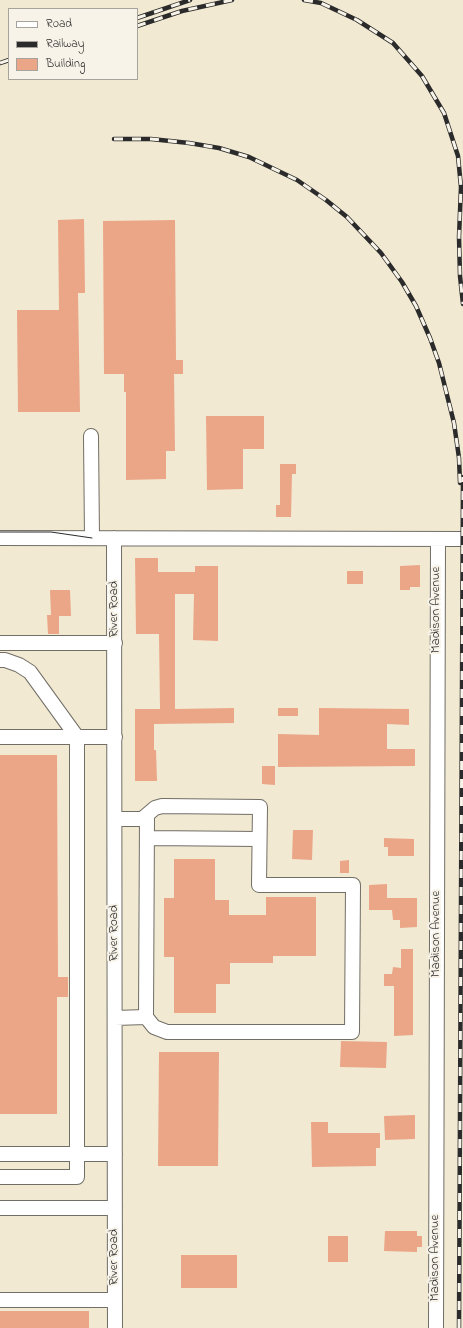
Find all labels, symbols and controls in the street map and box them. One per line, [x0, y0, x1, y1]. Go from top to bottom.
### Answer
legend [8, 8, 138, 80]
text: Road [46, 15, 72, 33]
text: Railway [46, 35, 84, 53]
text: Building [46, 55, 85, 73]
street label: Madison Avenue [429, 567, 445, 653]
street label: River Road [107, 581, 123, 637]
street label: Madison Avenue [429, 891, 445, 977]
street label: River Road [107, 905, 123, 961]
street label: Madison Avenue [428, 1215, 444, 1301]
street label: River Road [107, 1229, 123, 1285]

